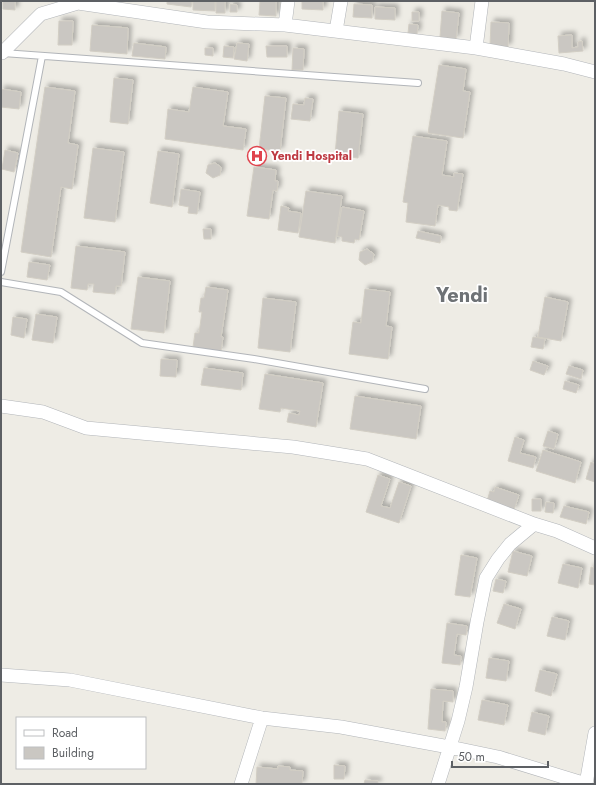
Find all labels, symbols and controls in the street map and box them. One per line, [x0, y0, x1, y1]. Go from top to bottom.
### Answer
hospital icon: Yendi Hospital [246, 145, 268, 167]
place label: Yendi Hospital [270, 147, 352, 165]
district label: Yendi [435, 281, 488, 310]
legend [16, 717, 146, 769]
text: Road [52, 724, 78, 742]
scale bar [452, 743, 548, 769]
text: Building [52, 744, 94, 762]
text: 50 m [458, 748, 485, 766]

